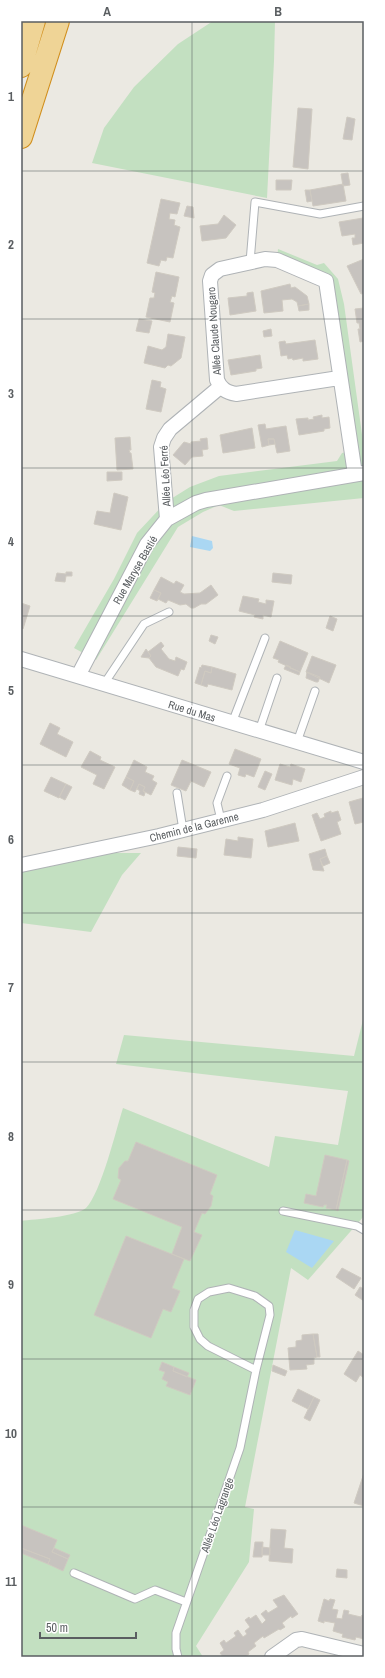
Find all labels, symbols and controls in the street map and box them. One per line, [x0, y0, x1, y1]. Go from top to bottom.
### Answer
text: A [103, 3, 111, 20]
text: B [274, 3, 282, 20]
text: 1 [8, 88, 14, 105]
text: 2 [8, 236, 14, 253]
street label: Allée Claude Nougaro [204, 286, 224, 377]
text: 3 [8, 385, 14, 402]
street label: Allée Léo Ferré [156, 445, 174, 508]
text: 4 [8, 533, 14, 550]
street label: Rue Maryse Bastié [110, 533, 160, 607]
text: 5 [8, 682, 14, 699]
street label: Rue du Mas [167, 697, 218, 725]
street label: Chemin de la Garenne [148, 809, 240, 845]
text: 6 [8, 831, 14, 848]
text: 7 [8, 979, 14, 996]
text: 8 [8, 1128, 14, 1145]
text: 9 [8, 1276, 14, 1293]
text: 10 [5, 1425, 17, 1442]
street label: Allée Léo Lagrange [197, 1476, 236, 1555]
text: 11 [5, 1573, 17, 1590]
scale bar [40, 1614, 136, 1640]
text: 50 m [46, 1620, 68, 1636]

